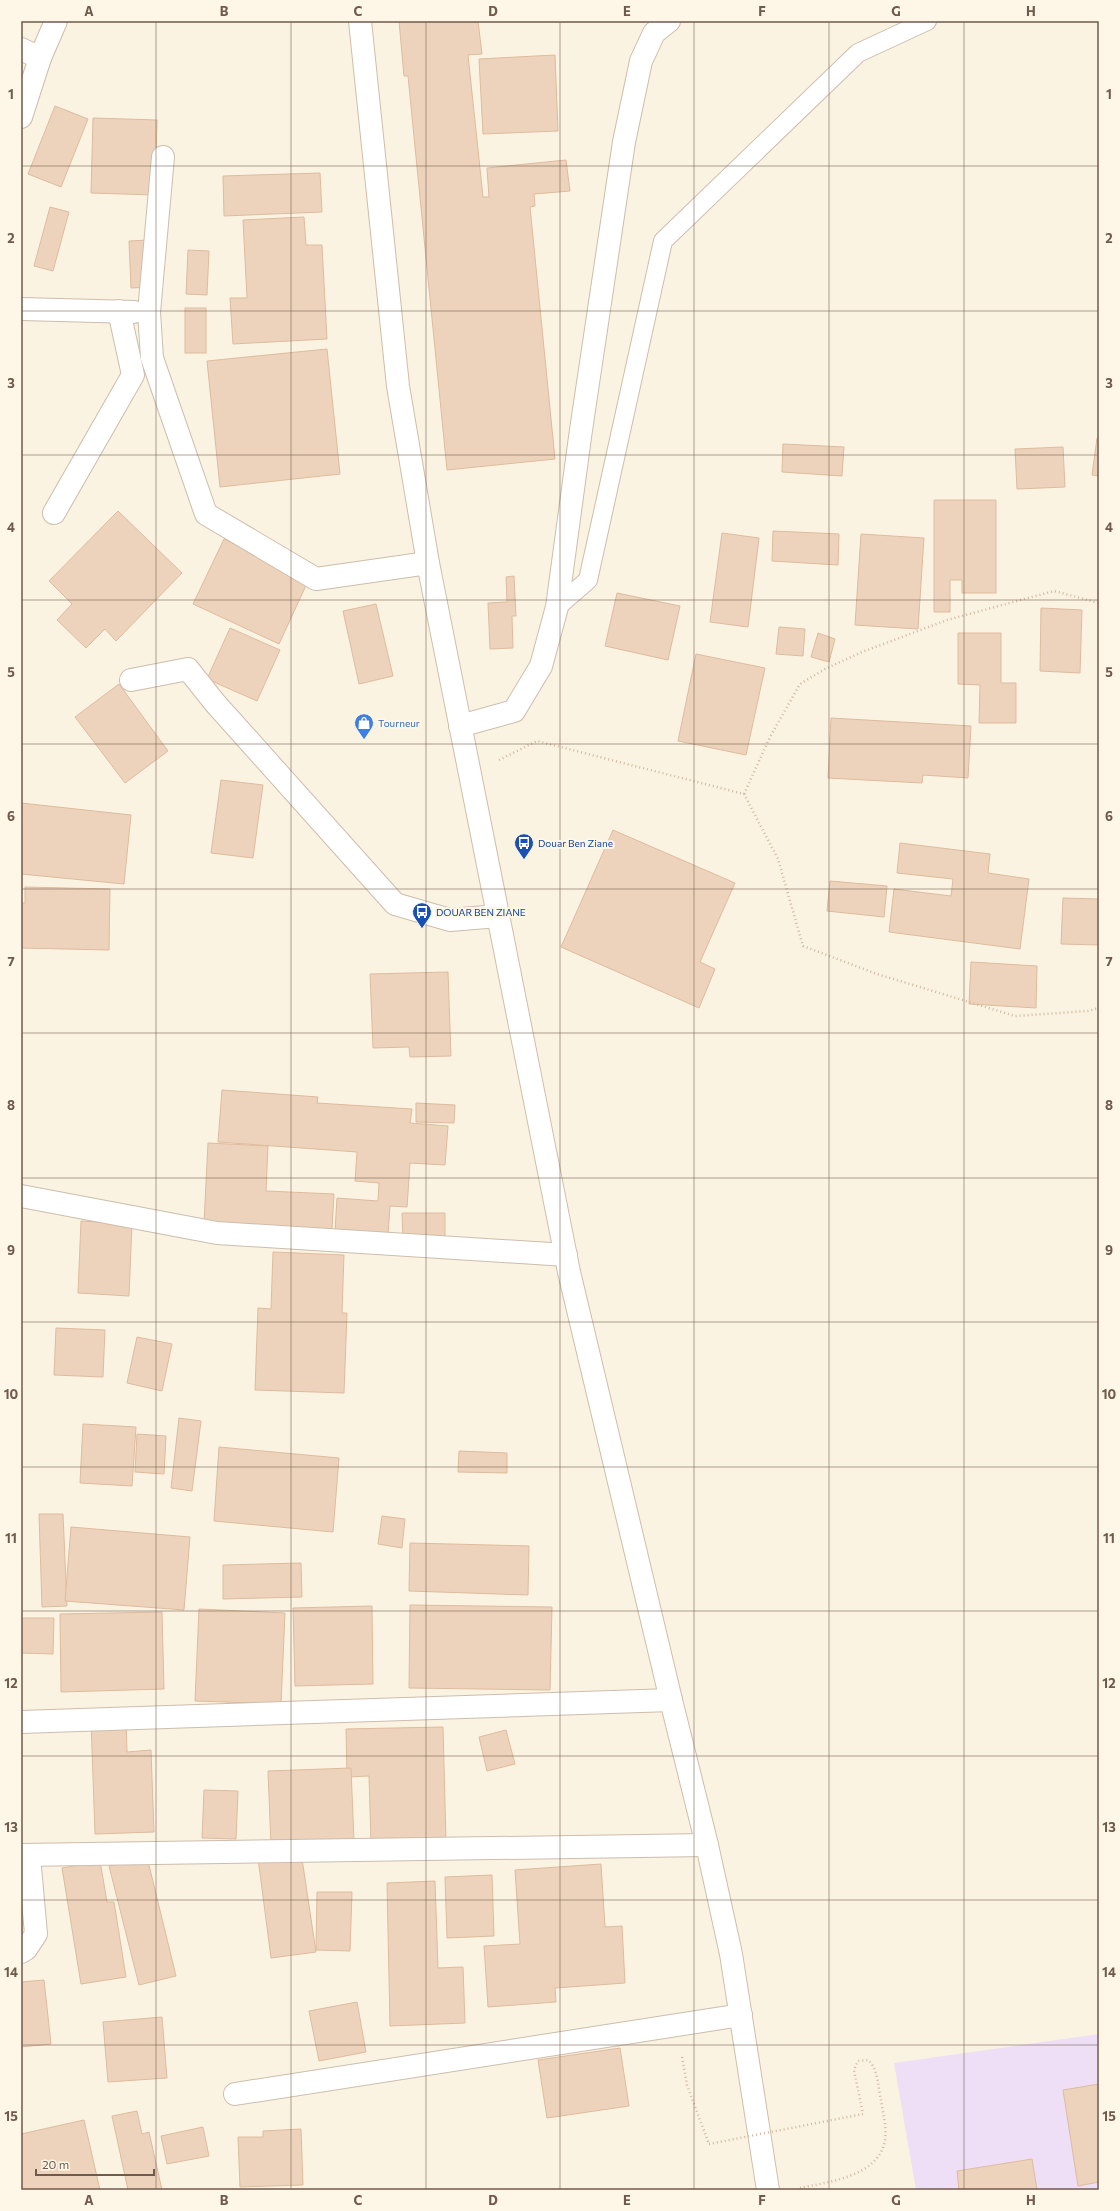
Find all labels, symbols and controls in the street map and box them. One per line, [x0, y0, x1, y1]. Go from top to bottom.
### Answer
text: A [84, 3, 94, 19]
text: B [220, 3, 229, 19]
text: C [354, 3, 363, 19]
text: D [488, 3, 498, 19]
text: E [623, 3, 631, 19]
text: F [758, 3, 766, 19]
text: G [891, 3, 901, 19]
text: H [1026, 3, 1036, 19]
text: 1 [8, 86, 14, 102]
text: 1 [1106, 86, 1112, 102]
text: 2 [7, 230, 15, 246]
text: 2 [1105, 230, 1113, 246]
text: 3 [7, 375, 15, 391]
text: 3 [1105, 375, 1113, 391]
text: 4 [7, 519, 15, 535]
text: 4 [1105, 519, 1113, 535]
text: 5 [7, 664, 15, 680]
text: 5 [1105, 664, 1113, 680]
shop icon: Tourneur [353, 712, 375, 740]
place label: Tourneur [378, 717, 420, 729]
text: 6 [7, 808, 15, 824]
text: 6 [1105, 808, 1113, 824]
bus stop icon: Douar Ben Ziane [513, 832, 535, 860]
place label: Douar Ben Ziane [538, 837, 613, 849]
bus stop icon: DOUAR BEN ZIANE [411, 901, 433, 929]
place label: DOUAR BEN ZIANE [436, 906, 526, 918]
text: 7 [7, 953, 15, 969]
text: 7 [1105, 953, 1113, 969]
text: 8 [7, 1097, 15, 1113]
text: 8 [1105, 1097, 1113, 1113]
text: 9 [7, 1242, 15, 1258]
text: 9 [1105, 1242, 1113, 1258]
text: 10 [4, 1386, 19, 1402]
text: 10 [1102, 1386, 1117, 1402]
text: 11 [5, 1530, 17, 1546]
text: 11 [1103, 1530, 1115, 1546]
text: 12 [4, 1675, 18, 1691]
text: 12 [1102, 1675, 1116, 1691]
text: 13 [4, 1819, 18, 1835]
text: 13 [1102, 1819, 1116, 1835]
text: 14 [4, 1964, 18, 1980]
text: 14 [1102, 1964, 1116, 1980]
text: 15 [4, 2108, 18, 2124]
text: 15 [1102, 2108, 1116, 2124]
scale bar [36, 2151, 154, 2177]
text: 20 m [42, 2157, 69, 2171]
text: A [84, 2192, 94, 2208]
text: B [220, 2192, 229, 2208]
text: C [354, 2192, 363, 2208]
text: D [488, 2192, 498, 2208]
text: E [623, 2192, 631, 2208]
text: F [758, 2192, 766, 2208]
text: G [891, 2192, 901, 2208]
text: H [1026, 2192, 1036, 2208]

